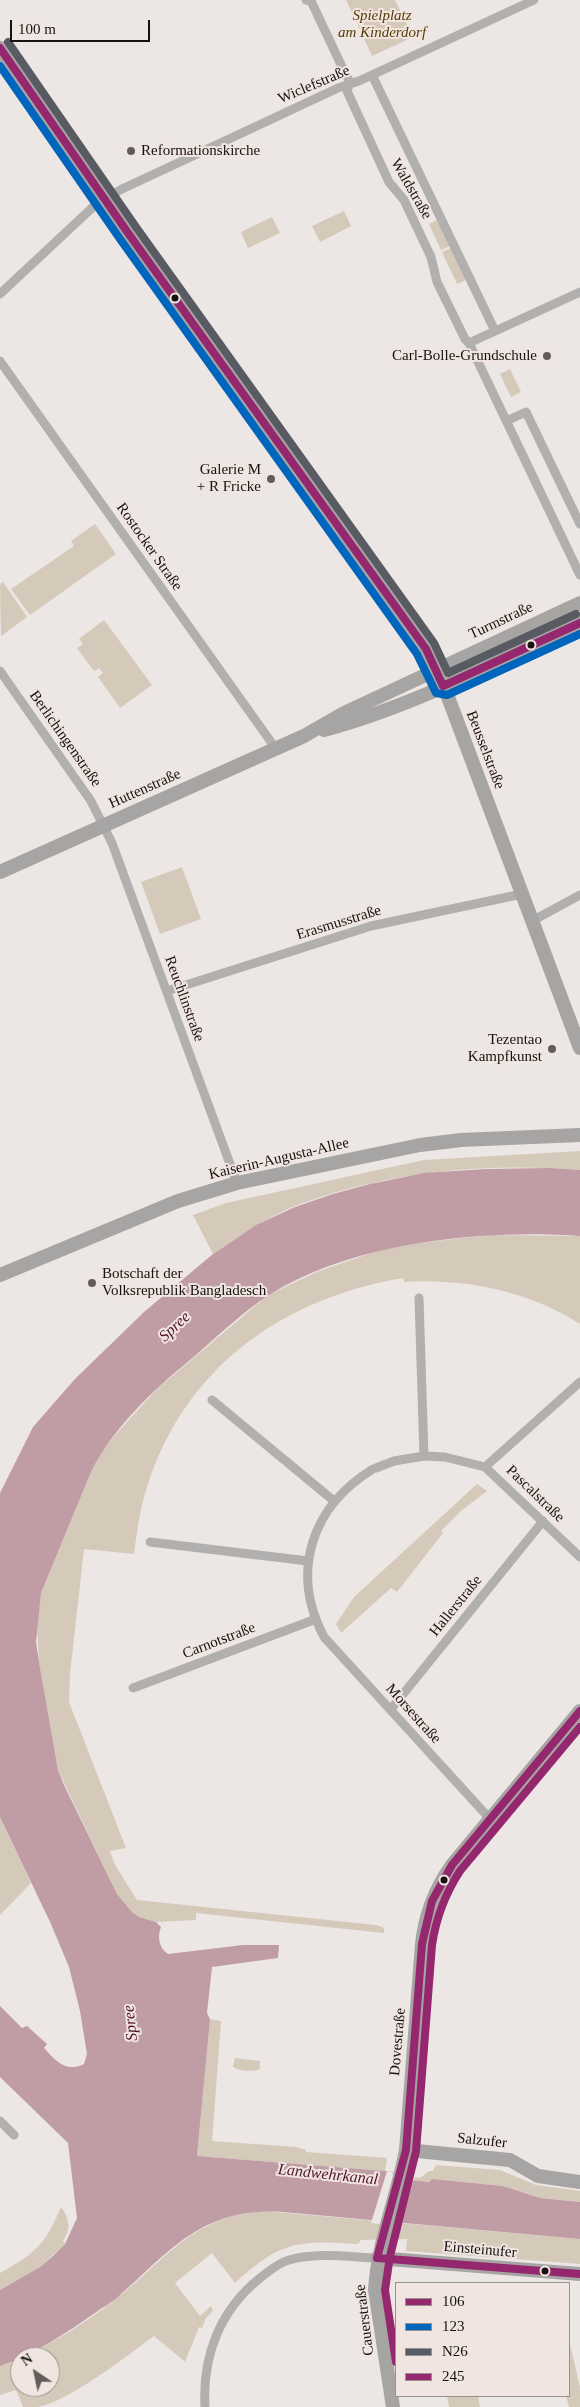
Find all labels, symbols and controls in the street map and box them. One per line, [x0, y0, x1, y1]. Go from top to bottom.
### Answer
park label: Spielplatz am Kinderdorf [338, 7, 426, 42]
scale bar [12, 10, 152, 42]
text: 100 m [18, 21, 56, 37]
street label: Wiclefstraße [275, 62, 353, 108]
place label: Reformationskirche [141, 142, 260, 160]
marker: Reformationskirche [125, 145, 137, 157]
street label: Waldstraße [386, 155, 436, 223]
unlabelled marker [170, 293, 180, 303]
place label: Carl-Bolle-Grundschule [392, 347, 537, 365]
marker: Carl-Bolle-Grundschule [541, 350, 553, 362]
place label: Galerie M + R Fricke [197, 461, 261, 496]
marker: Galerie M + R Fricke [265, 473, 277, 485]
street label: Rostocker Straße [112, 500, 186, 594]
street label: Turmstraße [466, 598, 536, 644]
unlabelled marker [526, 640, 536, 650]
street label: Berlichingenstraße [25, 687, 105, 791]
street label: Beusselstraße [462, 708, 508, 792]
street label: Huttenstraße [106, 765, 184, 813]
street label: Erasmusstraße [295, 902, 383, 944]
street label: Reuchlinstraße [160, 954, 208, 1044]
place label: Tezentao Kampfkunst [468, 1031, 542, 1066]
marker: Tezentao Kampfkunst [546, 1043, 558, 1055]
street label: Kaiserin-Augusta-Allee [207, 1134, 351, 1184]
place label: Botschaft der Volksrepublik Bangladesch [102, 1265, 266, 1300]
marker: Botschaft der Volksrepublik Bangladesch [86, 1277, 98, 1289]
water label: Spree [155, 1308, 195, 1346]
street label: Pascalstraße [502, 1462, 568, 1526]
street label: Hallerstraße [426, 1572, 486, 1640]
street label: Carnotstraße [180, 1619, 258, 1663]
street label: Morsestraße [382, 1680, 444, 1748]
unlabelled marker [439, 1875, 449, 1885]
water label: Spree [120, 2004, 142, 2042]
street label: Dovestraße [386, 2007, 410, 2077]
street label: Salzufer [456, 2129, 508, 2153]
water label: Landwehrkanal [277, 2160, 379, 2190]
street label: Einsteinufer [443, 2238, 517, 2262]
unlabelled marker [540, 2266, 550, 2276]
legend [395, 2282, 570, 2397]
street label: Cauerstraße [352, 2283, 378, 2357]
text: 106 [442, 2293, 465, 2309]
text: 123 [442, 2318, 465, 2334]
text: N26 [442, 2343, 468, 2359]
north arrow [10, 2347, 60, 2397]
text: N [19, 2351, 35, 2369]
text: 245 [442, 2368, 465, 2384]

